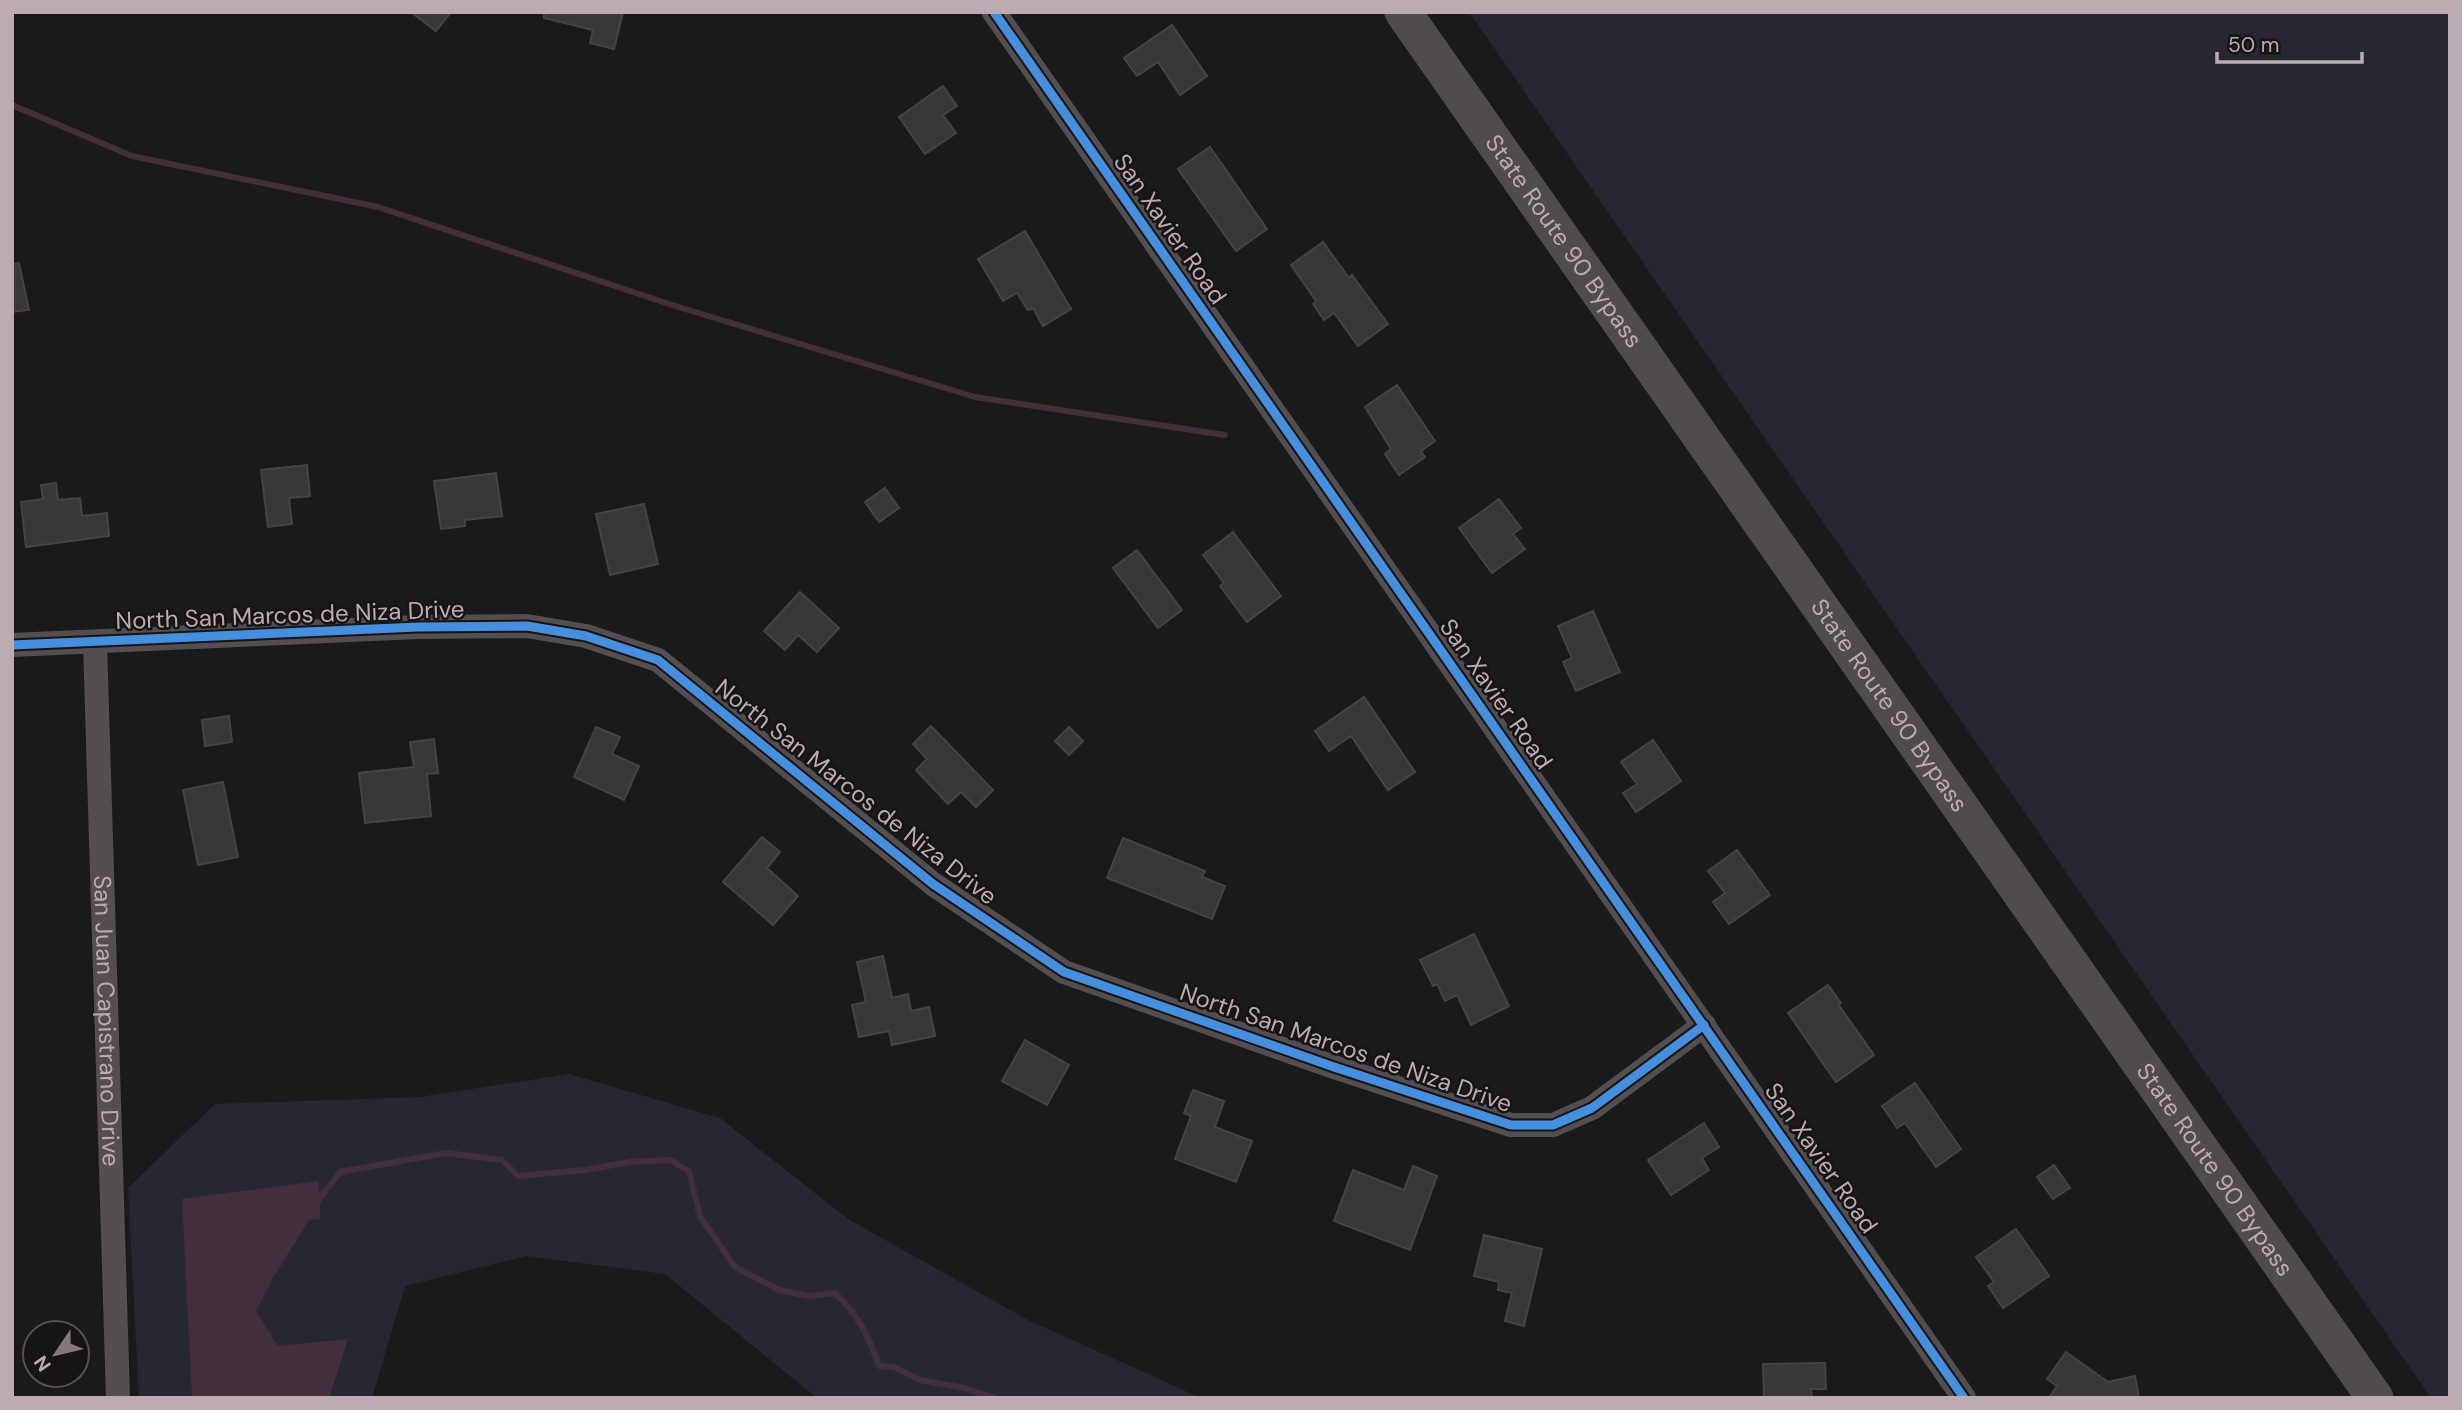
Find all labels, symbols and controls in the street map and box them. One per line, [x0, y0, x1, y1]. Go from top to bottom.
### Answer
scale bar [2217, 21, 2362, 65]
text: 50 m [2228, 31, 2279, 59]
street label: State Route 90 Bypass [1479, 128, 1650, 354]
street label: San Xavier Road [1107, 147, 1234, 310]
street label: State Route 90 Bypass [1804, 592, 1975, 818]
street label: North San Marcos de Niza Drive [115, 593, 465, 636]
street label: San Xavier Road [1433, 612, 1560, 775]
street label: North San Marcos de Niza Drive [709, 672, 1003, 911]
street label: San Juan Capistrano Drive [87, 875, 127, 1167]
street label: North San Marcos de Niza Drive [1176, 976, 1516, 1119]
street label: State Route 90 Bypass [2130, 1057, 2301, 1282]
street label: San Xavier Road [1758, 1076, 1885, 1239]
north arrow [21, 1319, 91, 1389]
text: N [28, 1351, 57, 1376]

